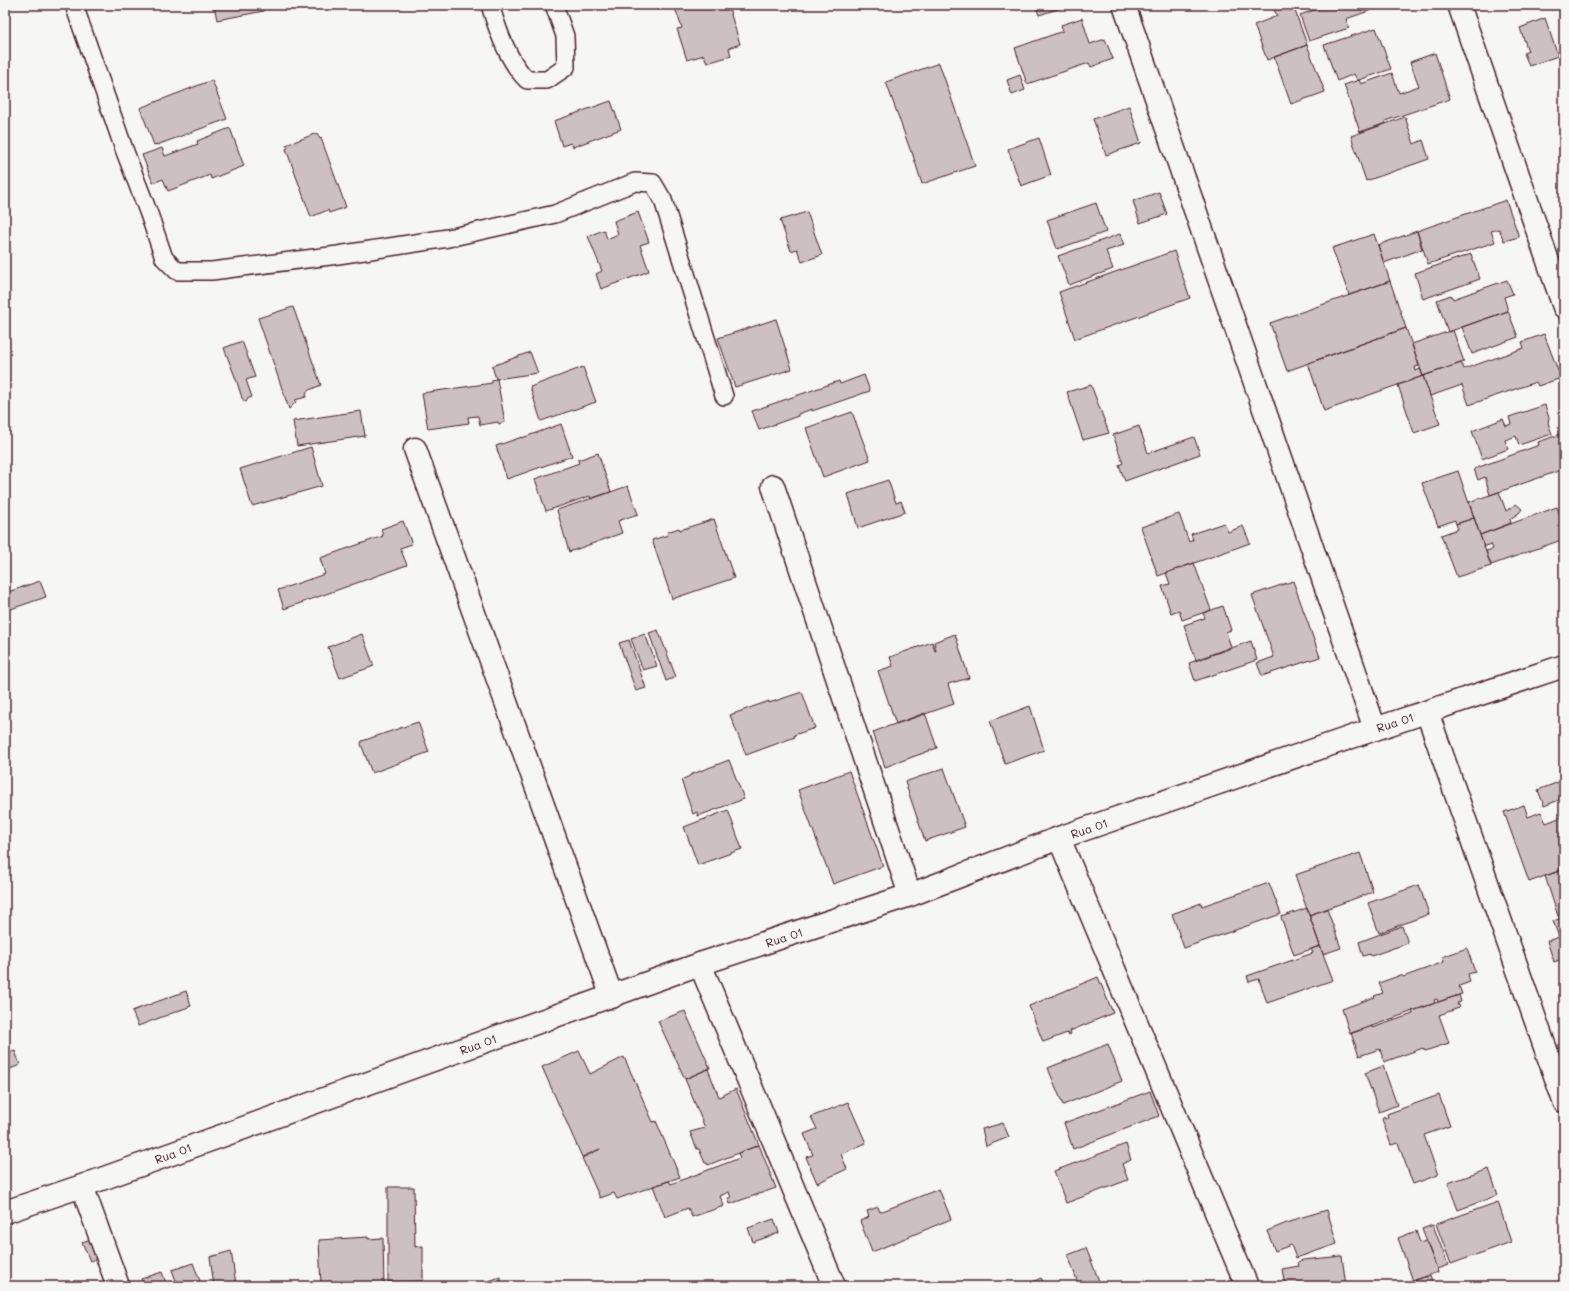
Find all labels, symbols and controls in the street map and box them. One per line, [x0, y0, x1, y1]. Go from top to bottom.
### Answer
street label: Rua 01 [1374, 708, 1416, 736]
street label: Rua 01 [1068, 814, 1110, 842]
street label: Rua 01 [763, 923, 805, 951]
street label: Rua 01 [457, 1030, 499, 1058]
street label: Rua 01 [152, 1139, 194, 1167]

